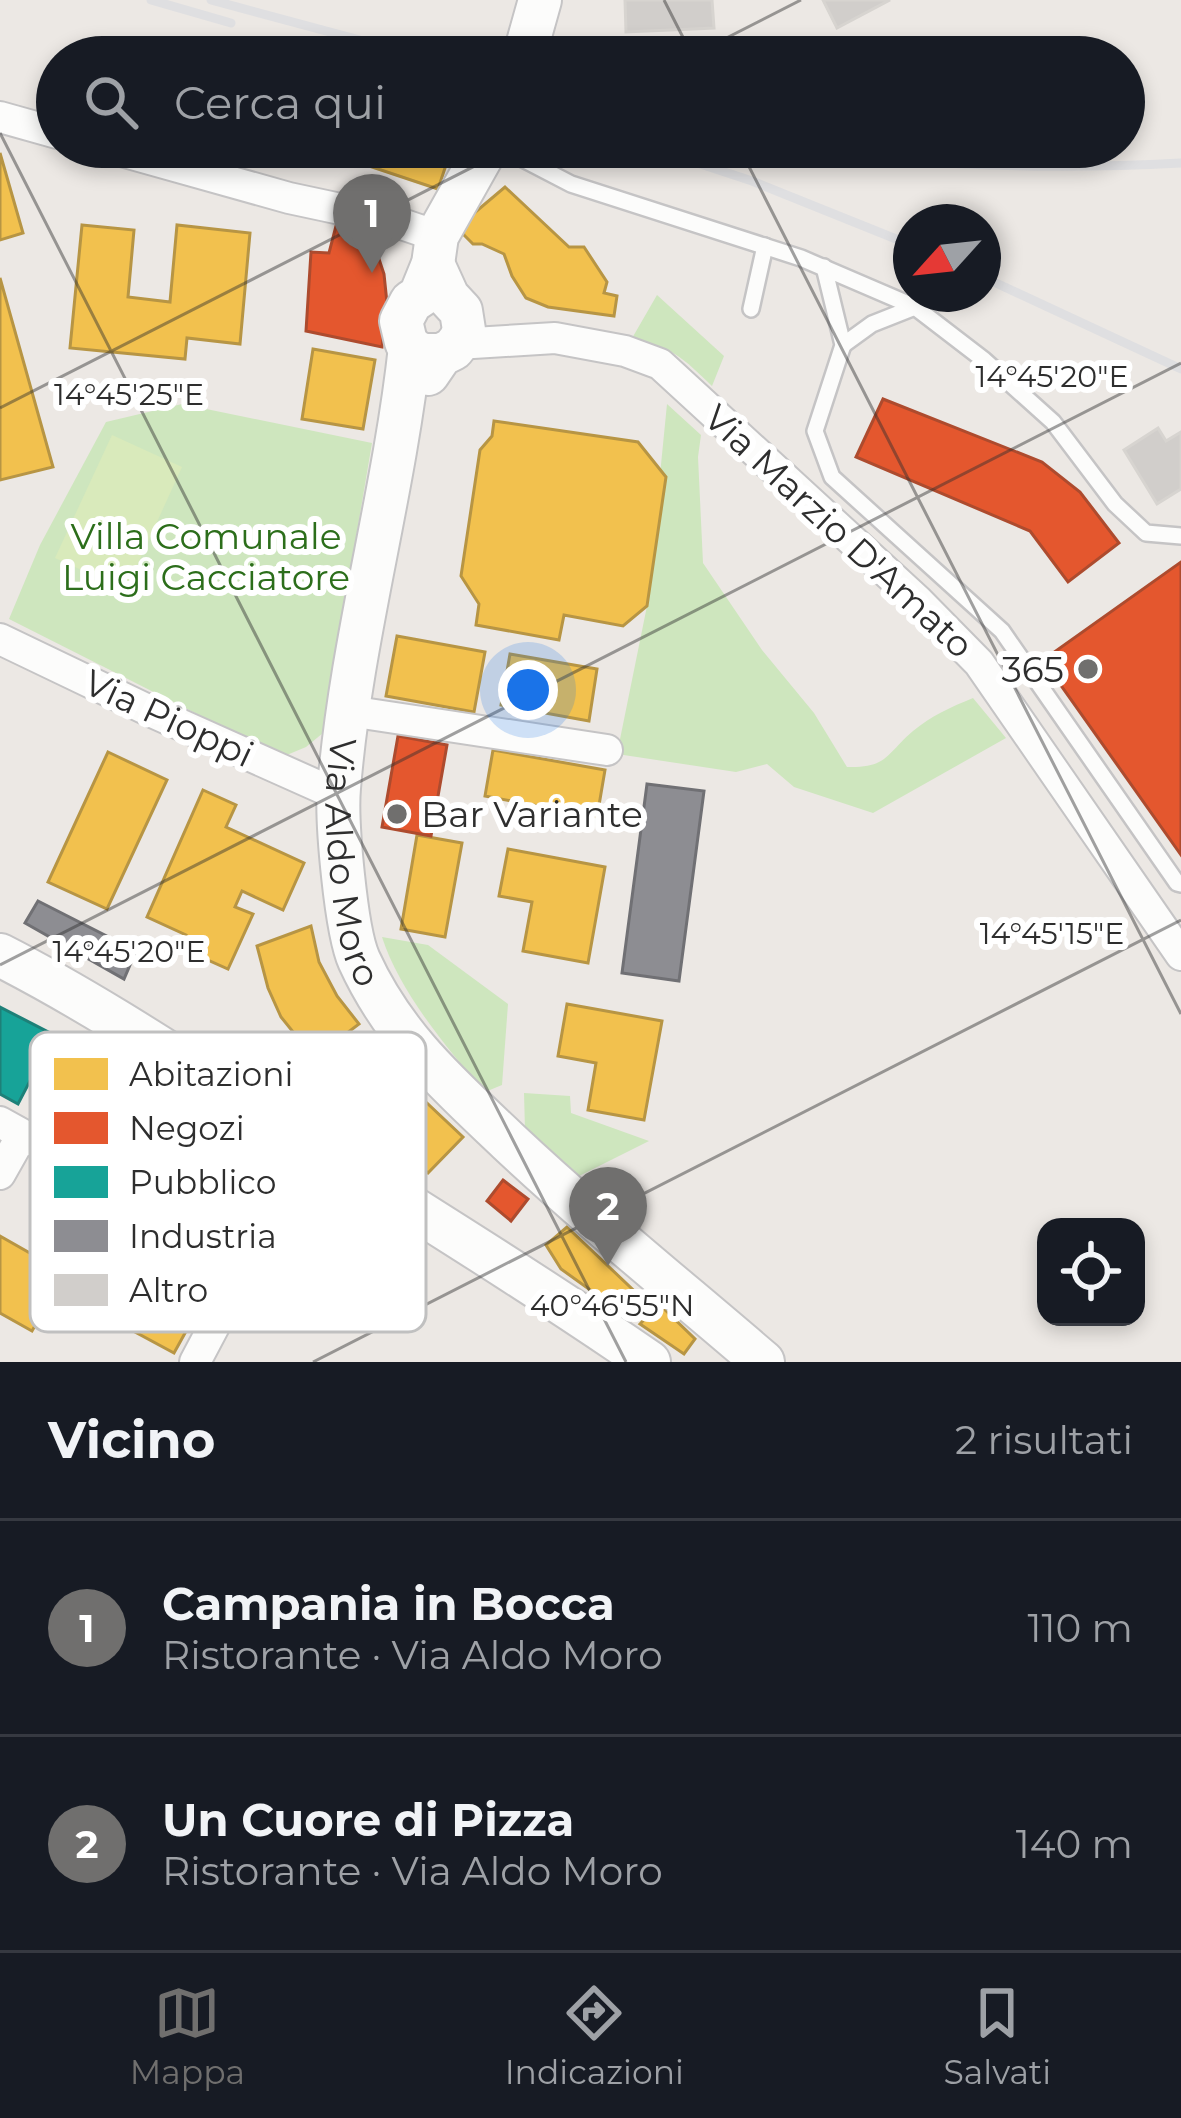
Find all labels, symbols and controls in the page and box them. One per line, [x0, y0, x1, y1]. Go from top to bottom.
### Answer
search box [36, 36, 1145, 168]
icon: search [78, 69, 144, 135]
text: Cerca qui [174, 75, 386, 130]
pin: 1 [333, 174, 411, 273]
north arrow [893, 204, 1001, 312]
text: 14°45'20"E [975, 358, 1129, 395]
text: 14°45'25"E [54, 376, 204, 413]
street label: Via Marzio D'Amato [695, 395, 983, 667]
park label: Villa Comunale Luigi Cacciatore [62, 514, 350, 599]
place label: 365 [1001, 647, 1064, 691]
marker: 365 [1075, 656, 1101, 682]
street label: Via Pioppi [77, 660, 261, 776]
your location [498, 660, 558, 720]
street label: Via Aldo Moro [316, 736, 390, 994]
place label: Bar Variante [421, 792, 643, 836]
marker: Bar Variante [384, 801, 410, 827]
text: 14°45'15"E [980, 915, 1124, 952]
text: 14°45'20"E [52, 933, 206, 970]
legend [30, 1032, 426, 1332]
text: Abitazioni [129, 1054, 293, 1094]
text: Negozi [129, 1108, 245, 1148]
text: Pubblico [129, 1162, 276, 1202]
pin: 2 [569, 1167, 647, 1266]
text: Industria [129, 1216, 277, 1256]
map controls [1037, 1218, 1145, 1326]
button: locate [1037, 1218, 1145, 1326]
text: Altro [129, 1270, 208, 1310]
text: 40°46'55"N [530, 1287, 694, 1324]
text: Vicino [48, 1409, 215, 1471]
text: 2 risultati [955, 1416, 1133, 1464]
text: Campania in Bocca [162, 1576, 615, 1631]
text: 1 [79, 1604, 95, 1652]
text: 110 m [1027, 1604, 1133, 1652]
text: Ristorante · Via Aldo Moro [162, 1631, 663, 1679]
text: Un Cuore di Pizza [162, 1792, 574, 1847]
text: 2 [75, 1820, 99, 1868]
text: 140 m [1016, 1820, 1133, 1868]
text: Ristorante · Via Aldo Moro [162, 1847, 663, 1895]
tab: Mappa [130, 1980, 245, 2092]
tab: Indicazioni [505, 1980, 684, 2092]
tab: Salvati [944, 1980, 1051, 2092]

